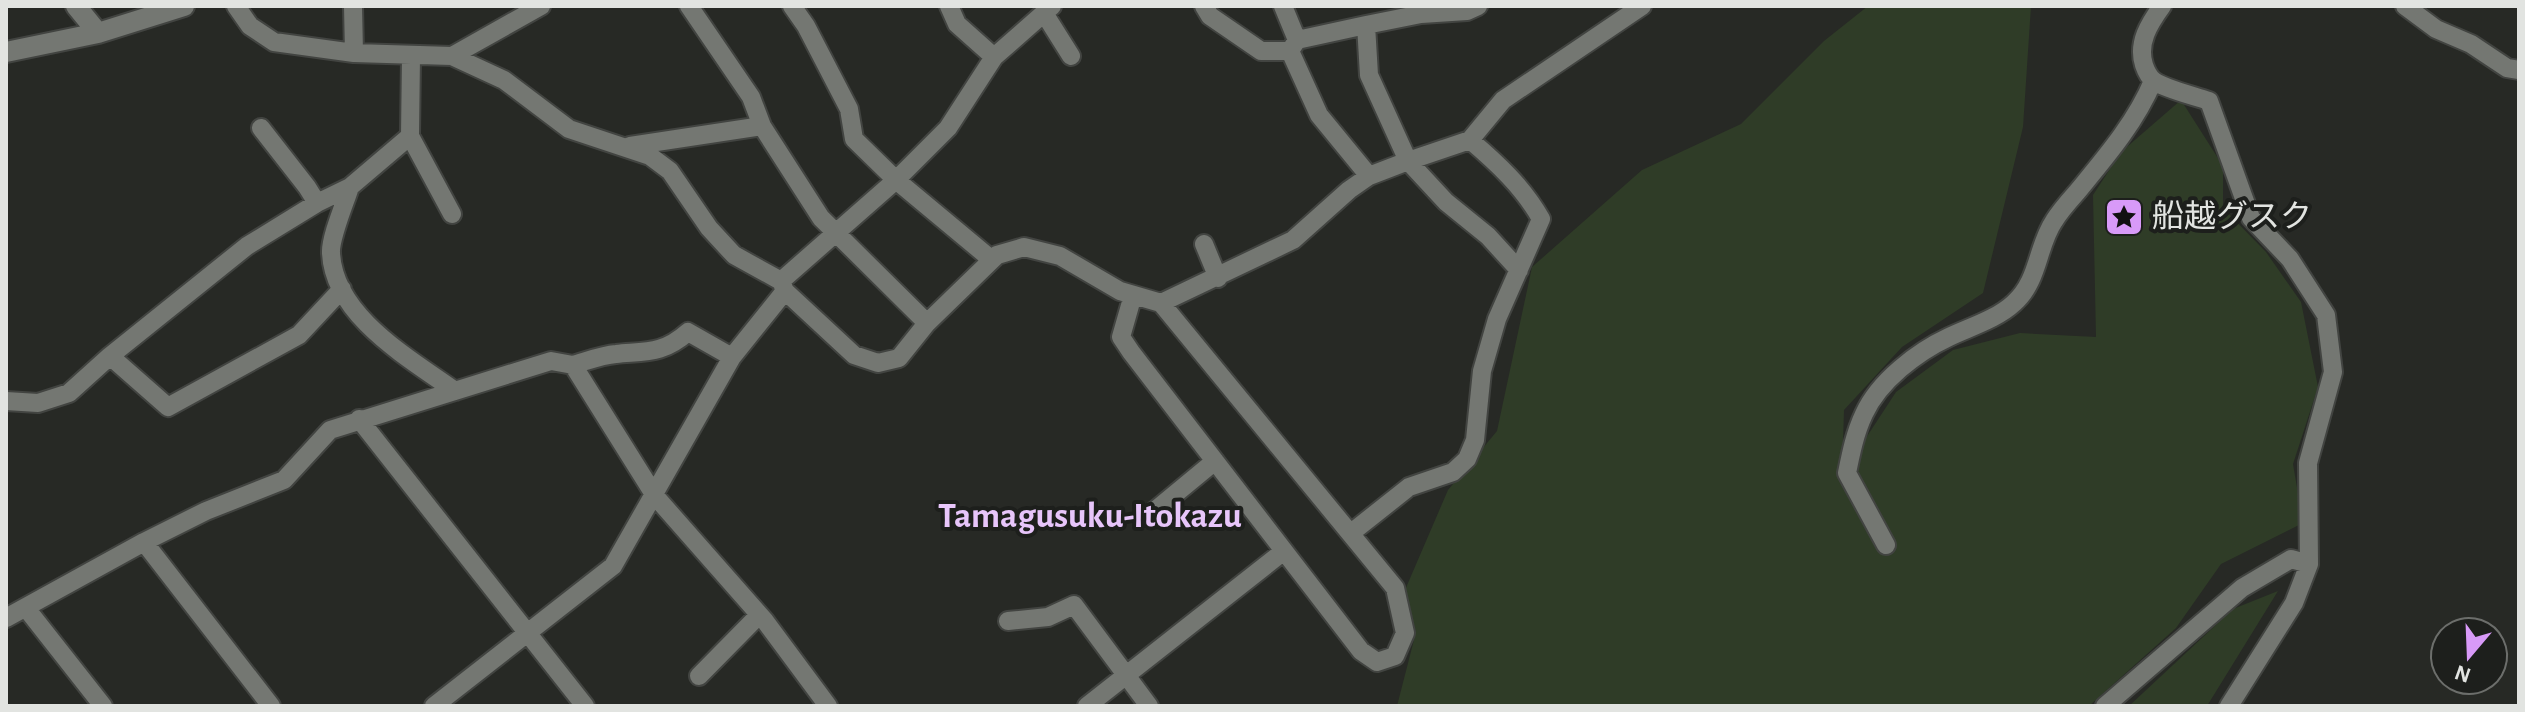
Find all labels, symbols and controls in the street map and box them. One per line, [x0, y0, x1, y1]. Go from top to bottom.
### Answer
place icon: 船越グスク [2103, 196, 2145, 238]
place label: 船越グスク [2152, 199, 2312, 233]
district label: Tamagusuku-Itokazu [938, 498, 1242, 534]
north arrow [2429, 616, 2509, 696]
text: N [2452, 661, 2474, 687]

